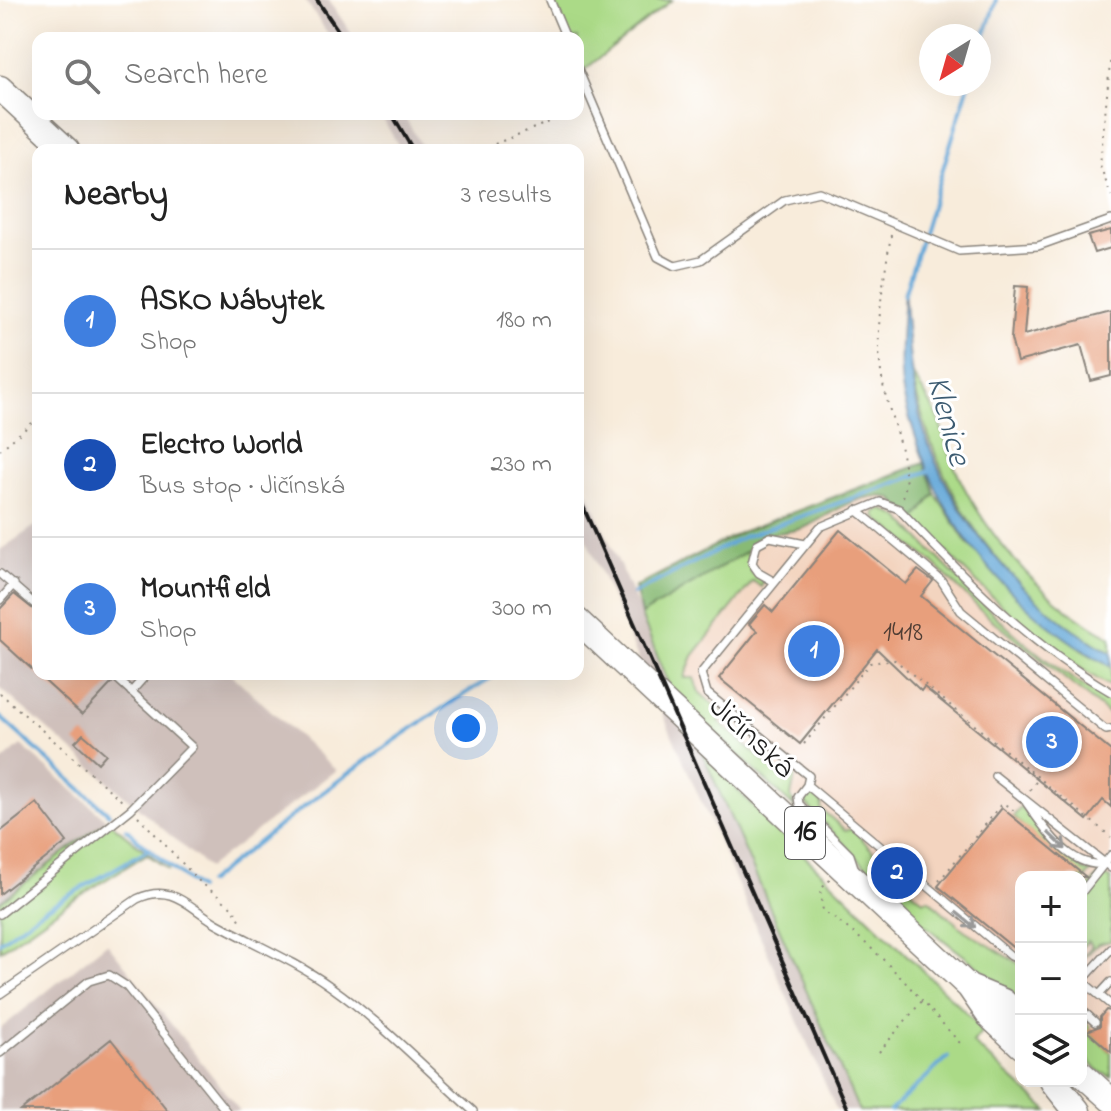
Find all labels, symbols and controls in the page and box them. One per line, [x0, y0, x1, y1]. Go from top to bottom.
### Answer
north arrow [919, 24, 991, 96]
search box [32, 32, 584, 120]
icon: search [60, 54, 104, 98]
text: Search here [124, 54, 268, 98]
text: Nearby [64, 171, 168, 221]
text: 3 results [461, 177, 552, 215]
text: ASKO Nábytek [140, 280, 324, 324]
text: 1 [86, 302, 94, 340]
text: 180 m [496, 302, 552, 340]
text: Shop [140, 324, 197, 362]
water label: Klenice [911, 371, 983, 473]
text: Electro World [140, 424, 303, 468]
text: 2 [84, 446, 96, 484]
text: 230 m [490, 446, 552, 484]
text: Bus stop · Jičínská [140, 468, 344, 506]
text: Mountfield [140, 568, 270, 612]
text: 3 [85, 590, 95, 628]
text: 300 m [492, 590, 552, 628]
text: Shop [140, 612, 197, 650]
house number: 1418 [883, 613, 923, 654]
pin: 1 [788, 621, 840, 681]
street label: Jičínská [697, 685, 805, 791]
your location [446, 708, 486, 748]
pin: 3 [1026, 712, 1078, 772]
road number: 16 [785, 807, 825, 859]
one-way arrow [1047, 832, 1067, 851]
pin: 2 [871, 843, 923, 903]
map controls [1015, 871, 1087, 1087]
button: + [1015, 871, 1087, 943]
one-way arrow [955, 911, 976, 929]
button: − [1015, 943, 1087, 1015]
button: layers [1015, 1015, 1087, 1087]

